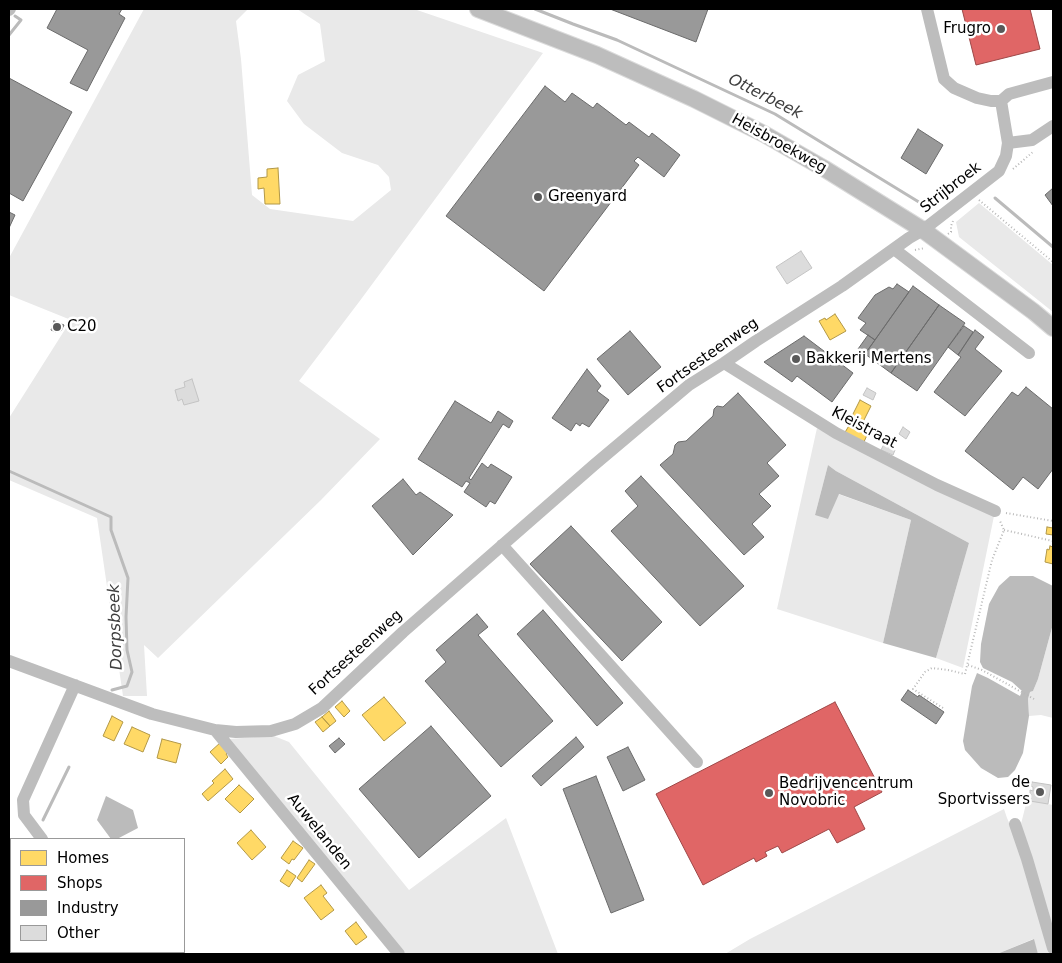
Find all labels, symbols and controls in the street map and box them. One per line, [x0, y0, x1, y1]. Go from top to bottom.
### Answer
place label: Frugro [943, 20, 991, 38]
marker: Frugro [995, 23, 1007, 35]
water label: Otterbeek [725, 70, 805, 124]
street label: Heisbroekweg [728, 110, 830, 178]
street label: Strijbroek [917, 159, 985, 217]
place label: Greenyard [548, 188, 627, 206]
marker: Greenyard [532, 191, 544, 203]
street label: Fortsesteenweg [654, 314, 762, 398]
place label: C20 [67, 318, 97, 336]
marker: C20 [51, 321, 63, 333]
place label: Bakkerij Mertens [806, 350, 932, 368]
marker: Bakkerij Mertens [790, 353, 802, 365]
street label: Kleistraat [828, 403, 900, 453]
water label: Dorpsbeek [105, 584, 127, 670]
street label: Fortsesteenweg [306, 606, 406, 700]
place label: de Sportvissers [938, 774, 1030, 809]
place label: Bedrijvencentrum Novobric [779, 775, 913, 810]
marker: de Sportvissers [1034, 786, 1046, 798]
marker: Bedrijvencentrum Novobric [763, 787, 775, 799]
street label: Auwelanden [283, 790, 355, 874]
legend [10, 838, 185, 953]
text: Homes [57, 849, 109, 867]
text: Shops [57, 874, 103, 892]
text: Industry [57, 899, 119, 917]
text: Other [57, 924, 100, 942]

